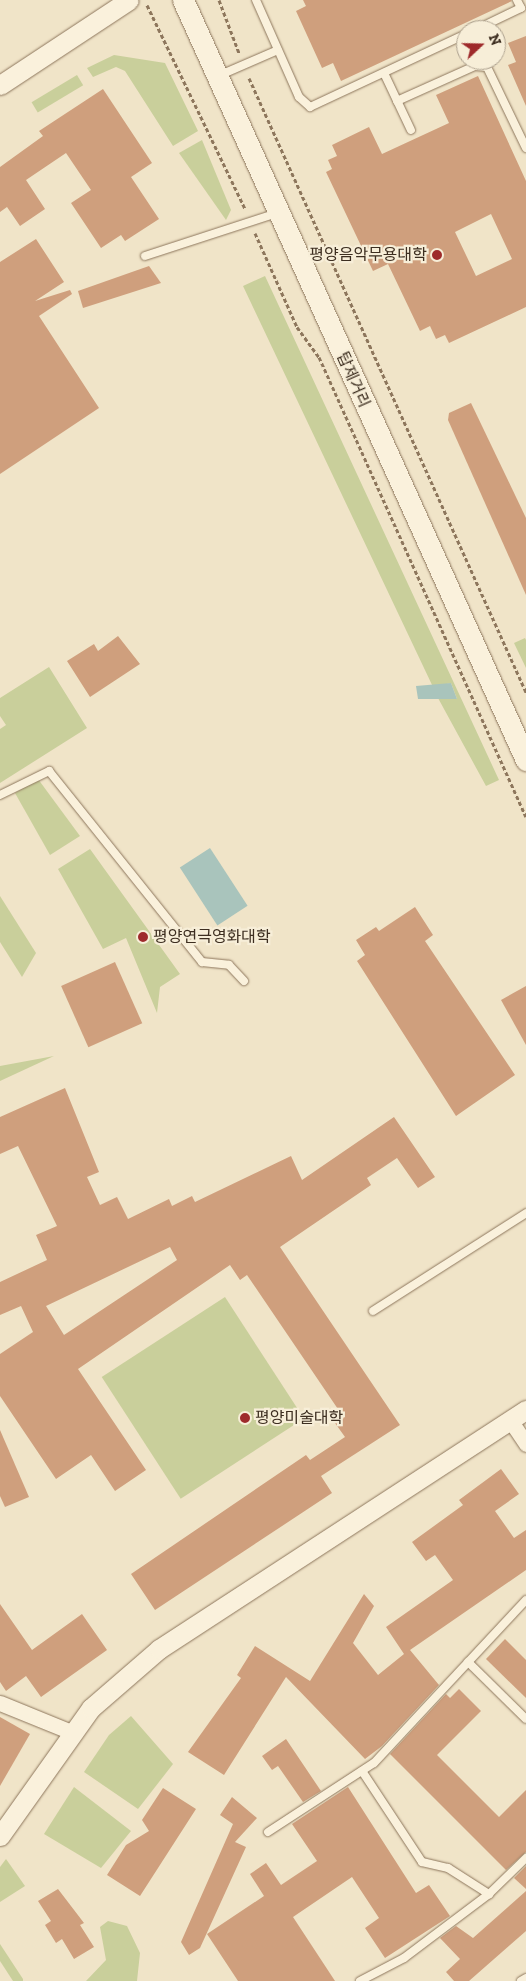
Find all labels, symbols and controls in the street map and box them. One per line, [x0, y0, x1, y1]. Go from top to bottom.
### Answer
north arrow [456, 20, 506, 70]
text: N [485, 32, 504, 48]
place label: 평양음악무용대학 [309, 245, 427, 265]
marker: 평양음악무용대학 [431, 249, 443, 261]
street label: 탑제거리 [332, 349, 374, 411]
place label: 평양연극영화대학 [153, 927, 271, 947]
marker: 평양연극영화대학 [137, 931, 149, 943]
place label: 평양미술대학 [255, 1408, 343, 1428]
marker: 평양미술대학 [239, 1412, 251, 1424]

